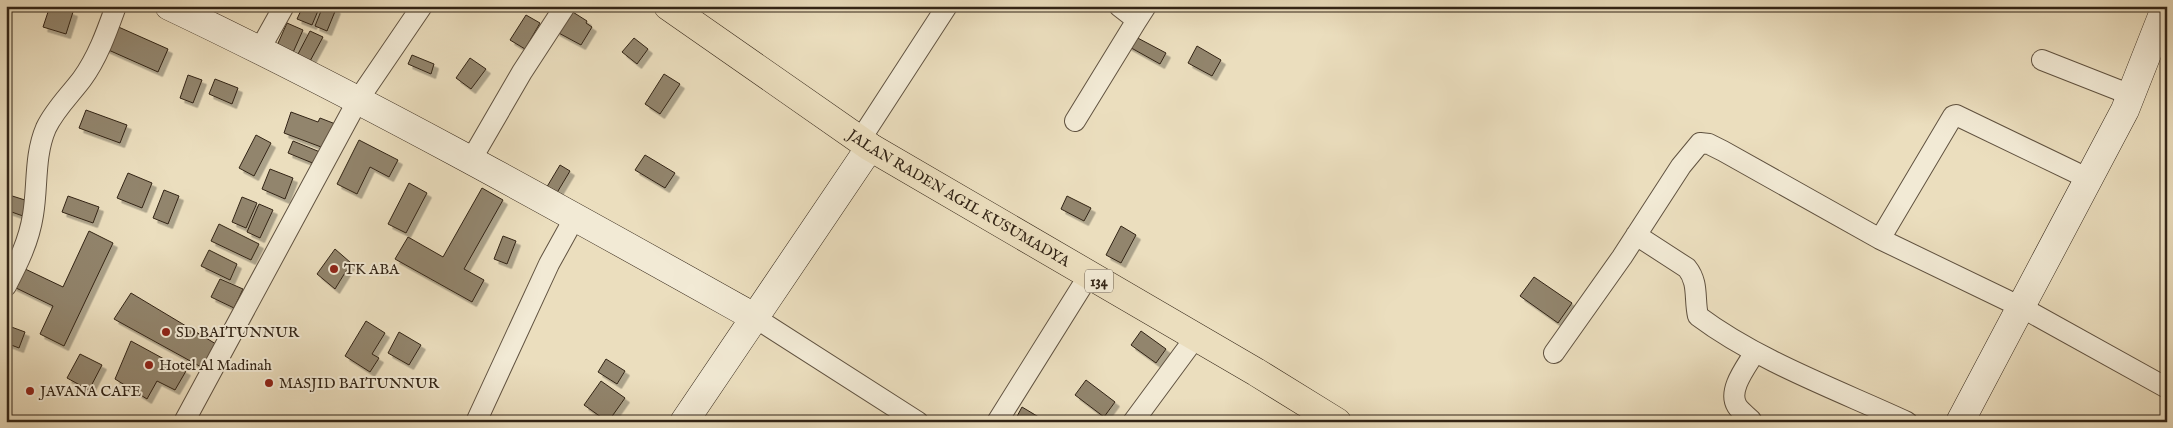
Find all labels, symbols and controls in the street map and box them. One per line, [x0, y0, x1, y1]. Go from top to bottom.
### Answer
street label: JALAN RADEN AGIL KUSUMADYA [842, 124, 1074, 272]
place label: TK ABA [344, 260, 400, 279]
marker: TK ABA [328, 263, 340, 275]
road number: 134 [1085, 270, 1113, 292]
place label: SD BAITUNNUR [176, 323, 300, 342]
marker: SD BAITUNNUR [160, 326, 172, 338]
place label: Hotel Al Madinah [159, 356, 272, 375]
marker: Hotel Al Madinah [143, 359, 155, 371]
place label: MASJID BAITUNNUR [279, 374, 440, 393]
marker: MASJID BAITUNNUR [263, 377, 275, 389]
place label: JAVANA CAFE [38, 382, 141, 401]
marker: JAVANA CAFE [24, 385, 36, 397]

